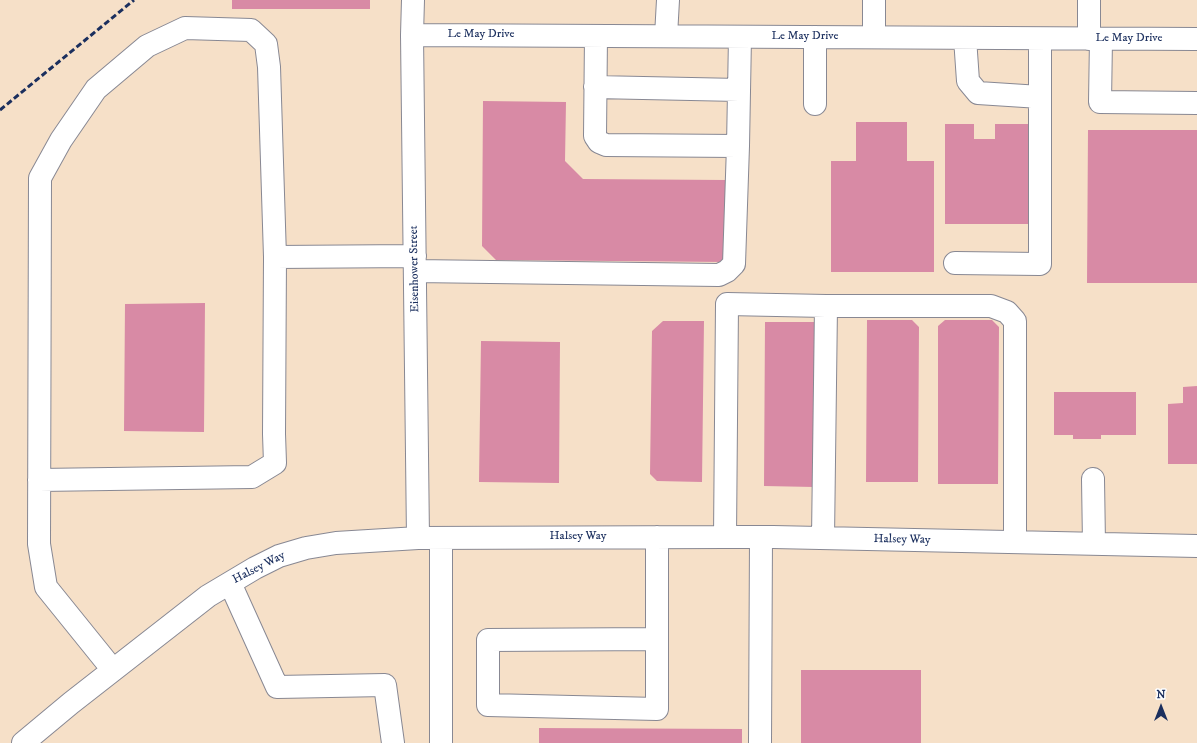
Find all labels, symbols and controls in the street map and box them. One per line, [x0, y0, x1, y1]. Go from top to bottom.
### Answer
street label: Le May Drive [447, 28, 515, 42]
street label: Le May Drive [771, 30, 839, 44]
street label: Le May Drive [1095, 32, 1163, 46]
street label: Eisenhower Street [407, 225, 423, 313]
street label: Halsey Way [549, 530, 607, 544]
street label: Halsey Way [873, 532, 931, 548]
street label: Halsey Way [230, 549, 288, 587]
north arrow [1141, 687, 1181, 727]
text: N [1156, 688, 1166, 702]

